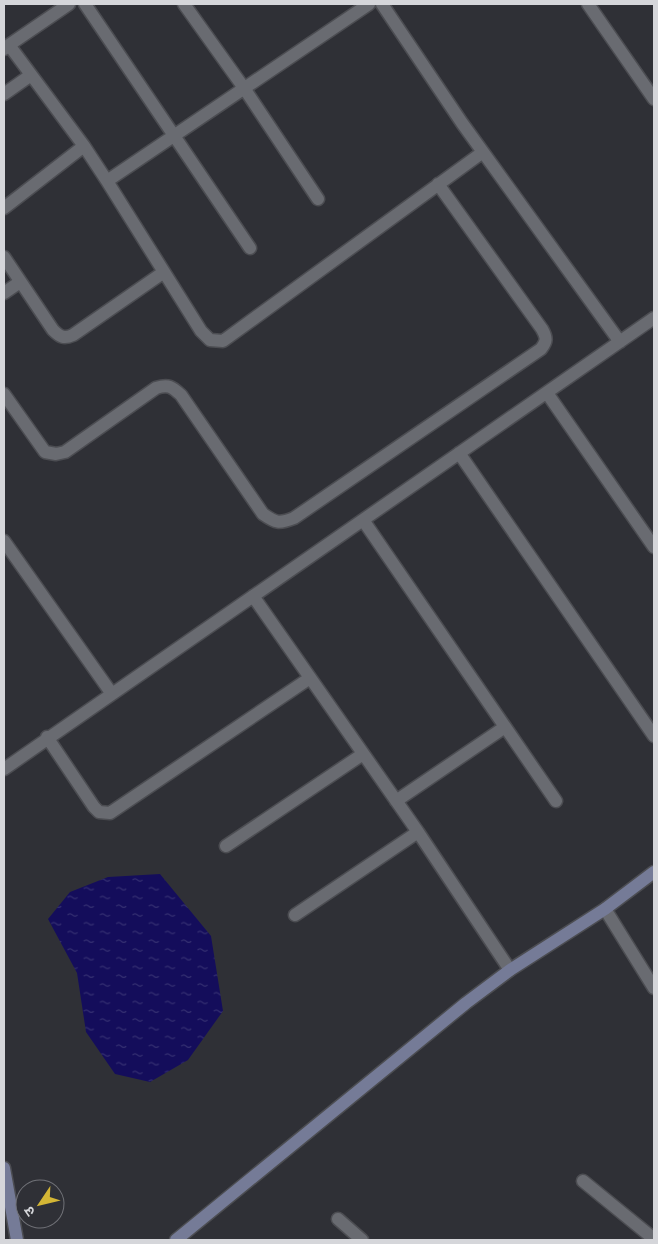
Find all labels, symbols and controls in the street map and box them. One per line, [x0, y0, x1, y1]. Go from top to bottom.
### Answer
north arrow [15, 1179, 65, 1229]
text: उ [19, 1202, 39, 1220]

